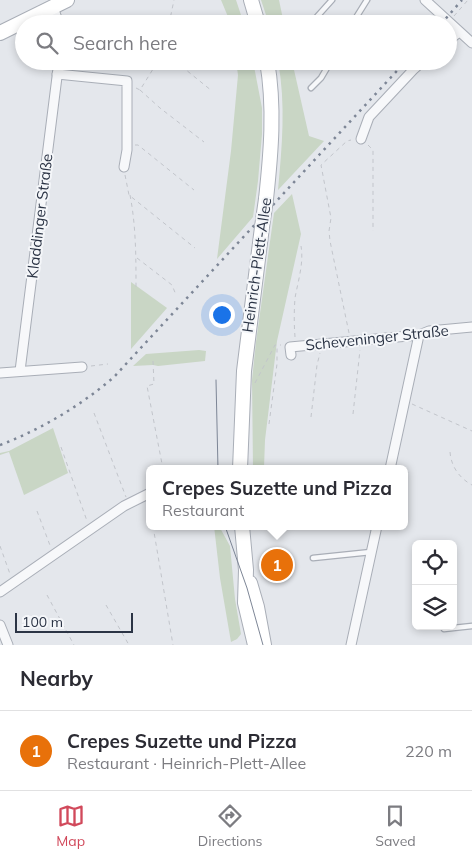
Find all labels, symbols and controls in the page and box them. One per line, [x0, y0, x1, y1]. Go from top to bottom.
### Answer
search box [15, 15, 457, 70]
icon: search [33, 29, 61, 57]
text: Search here [73, 31, 177, 55]
street label: Kladdinger Straße [22, 152, 57, 279]
street label: Heinrich-Plett-Allee [238, 196, 275, 334]
your location [209, 302, 235, 328]
street label: Scheveninger Straße [304, 321, 450, 354]
popup [146, 465, 408, 530]
text: Crepes Suzette und Pizza [162, 476, 392, 500]
text: Restaurant [162, 500, 244, 520]
map controls [412, 540, 457, 630]
button: locate [412, 540, 457, 585]
pin: 1 [261, 546, 293, 584]
button: layers [412, 585, 457, 630]
scale bar [15, 610, 132, 633]
text: 100 m [22, 613, 63, 631]
text: Nearby [20, 665, 93, 691]
text: Crepes Suzette und Pizza [67, 729, 297, 753]
text: 1 [31, 741, 41, 761]
text: 220 m [405, 741, 452, 761]
text: Restaurant · Heinrich-Plett-Allee [67, 753, 306, 773]
tab: Map [56, 802, 85, 850]
tab: Directions [198, 802, 263, 850]
tab: Saved [375, 802, 416, 850]

